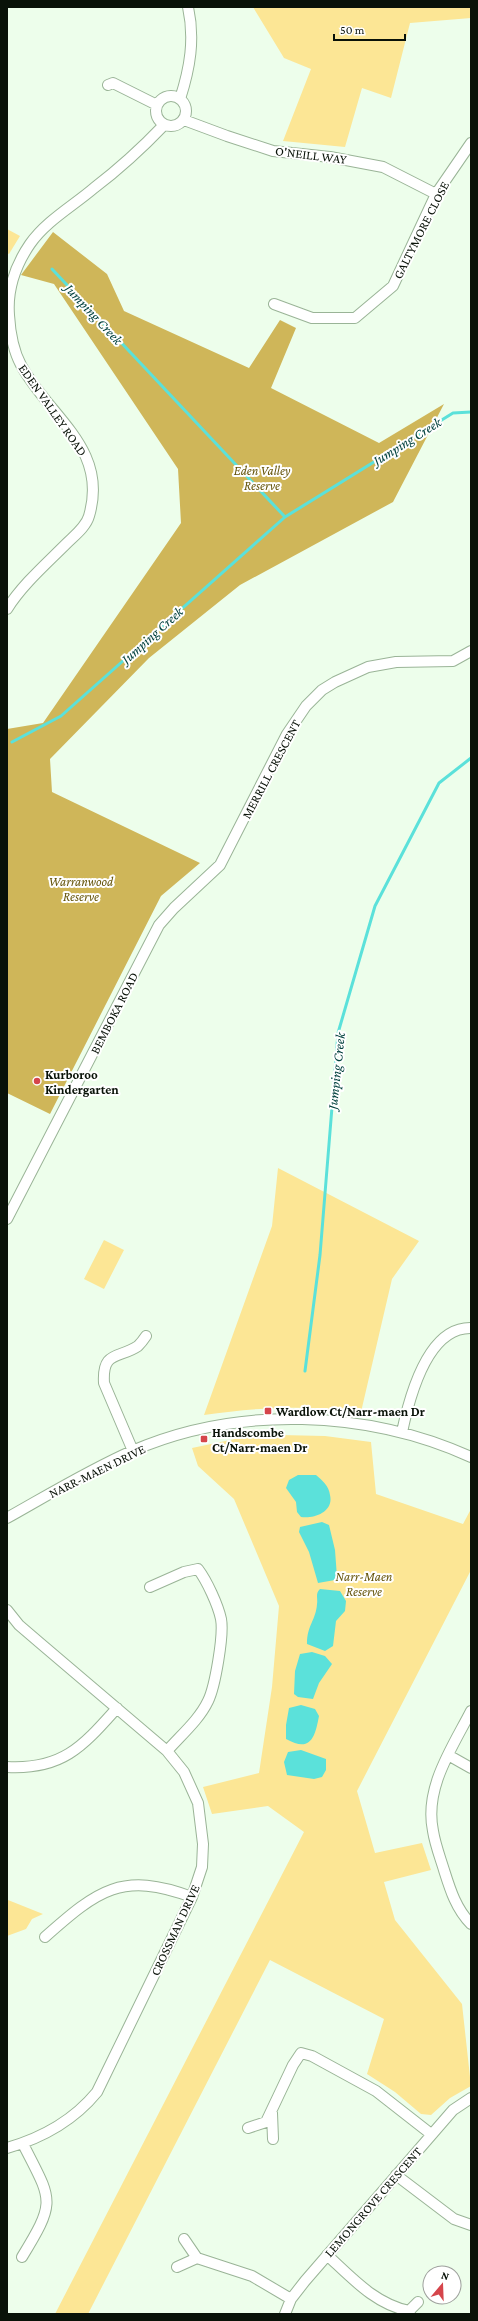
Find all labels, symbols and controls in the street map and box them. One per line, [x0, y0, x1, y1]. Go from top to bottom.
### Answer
scale bar [334, 16, 405, 42]
text: 50 m [340, 23, 365, 37]
street label: O'NEILL WAY [274, 143, 348, 167]
street label: GALTYMORE CLOSE [390, 179, 452, 281]
water label: Jumping Creek [60, 278, 127, 348]
street label: EDEN VALLEY ROAD [16, 361, 90, 459]
water label: Jumping Creek [367, 413, 445, 470]
park label: Eden Valley Reserve [234, 463, 291, 493]
water label: Jumping Creek [116, 603, 187, 669]
street label: MERRILL CRESCENT [239, 717, 303, 821]
park label: Warranwood Reserve [49, 874, 114, 904]
street label: BEMBOKA ROAD [87, 970, 141, 1056]
water label: Jumping Creek [324, 1031, 348, 1113]
place label: Kurboroo Kindergarten [45, 1067, 119, 1097]
marker: Kurboroo Kindergarten [32, 1076, 42, 1086]
place label: Wardlow Ct/Narr-maen Dr [275, 1404, 426, 1419]
marker: Wardlow Ct/Narr-maen Dr [263, 1406, 273, 1416]
place label: Handscombe Ct/Narr-maen Dr [212, 1425, 308, 1455]
marker: Handscombe Ct/Narr-maen Dr [199, 1434, 209, 1444]
street label: NARR-MAEN DRIVE [46, 1441, 148, 1501]
park label: Narr-Maen Reserve [336, 1569, 393, 1599]
street label: CROSSMAN DRIVE [147, 1882, 203, 1978]
street label: LEMONGROVE CRESCENT [321, 2144, 425, 2260]
north arrow [422, 2265, 462, 2305]
text: N [440, 2269, 451, 2283]

